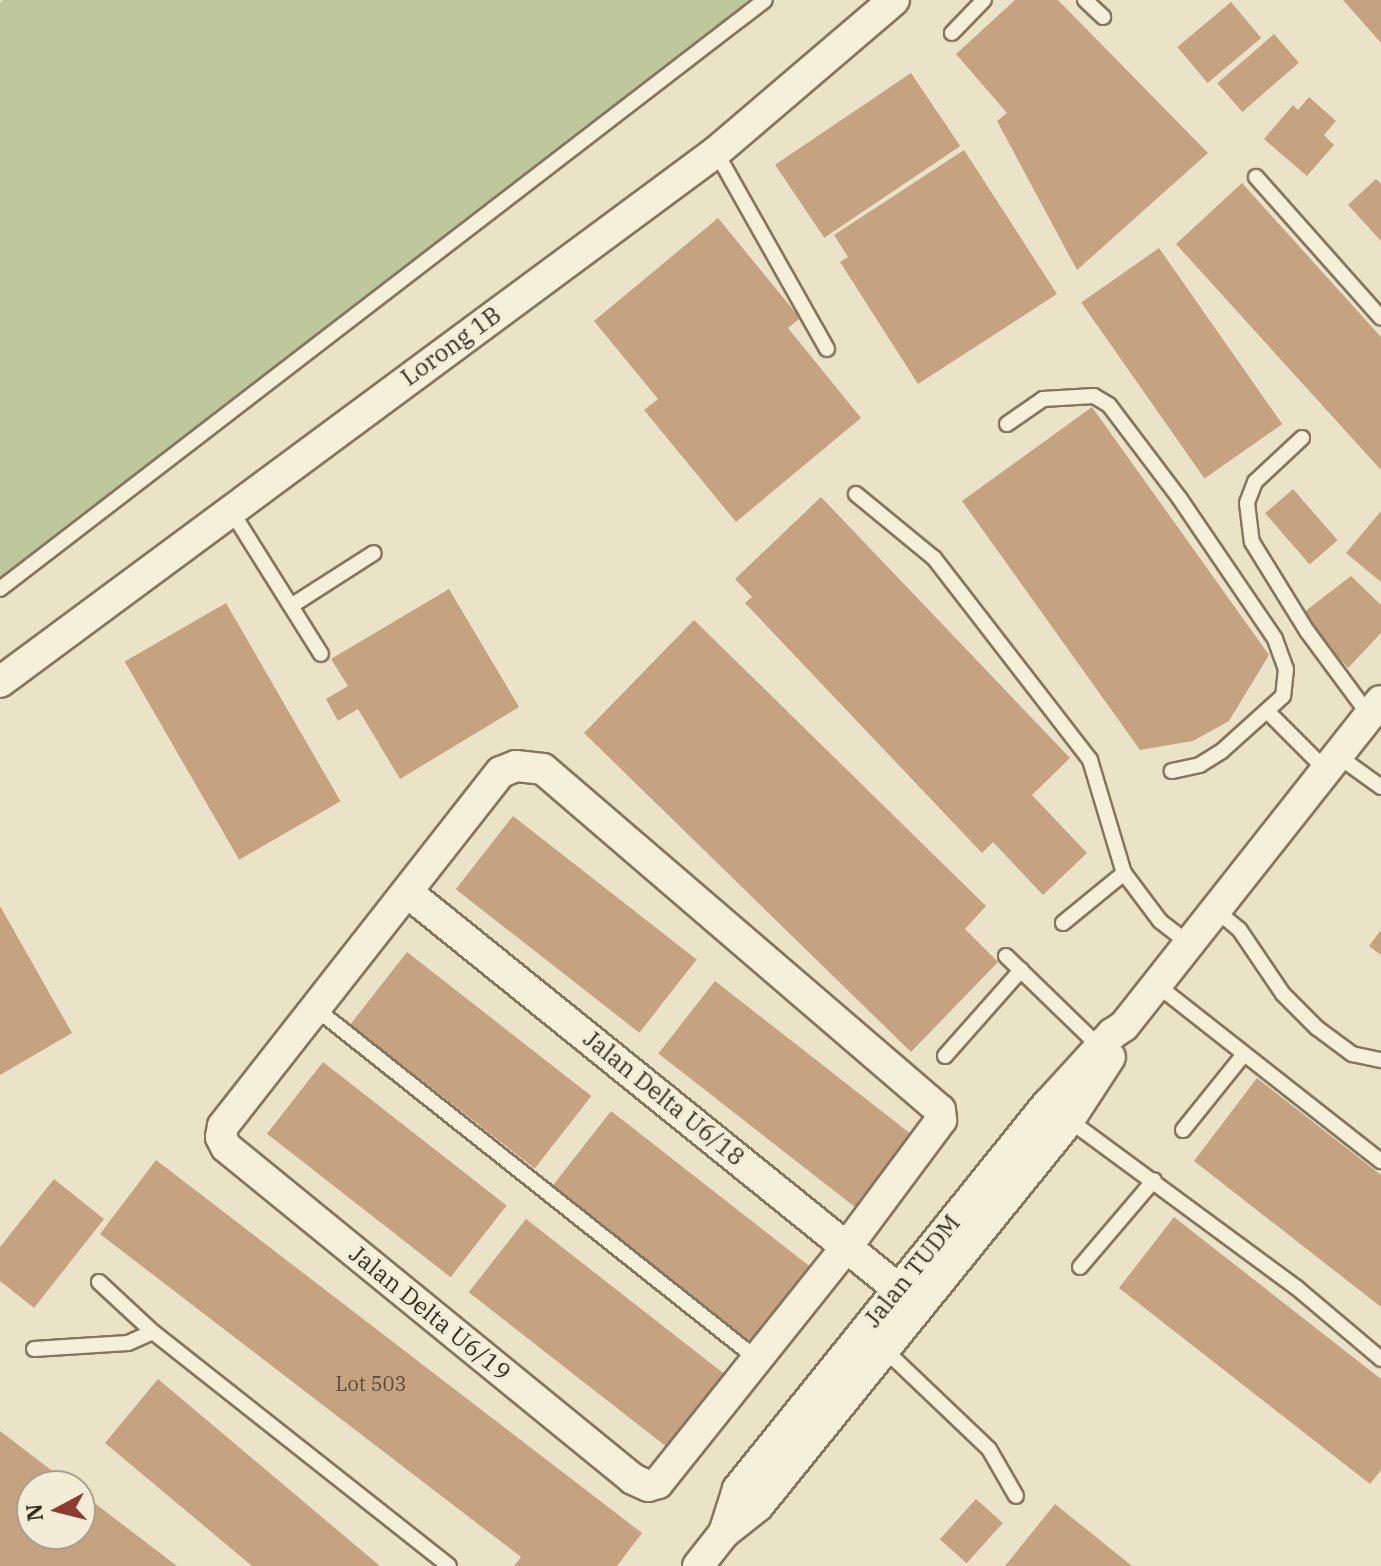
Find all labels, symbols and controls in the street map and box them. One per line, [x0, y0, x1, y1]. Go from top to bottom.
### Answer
street label: Lorong 1B [395, 300, 507, 392]
street label: Jalan Delta U6/18 [578, 1024, 750, 1172]
street label: Jalan TUDM [858, 1209, 966, 1333]
street label: Jalan Delta U6/19 [344, 1239, 516, 1387]
house number: Lot 503 [336, 1371, 406, 1395]
north arrow [16, 1470, 96, 1550]
text: N [18, 1502, 49, 1523]

